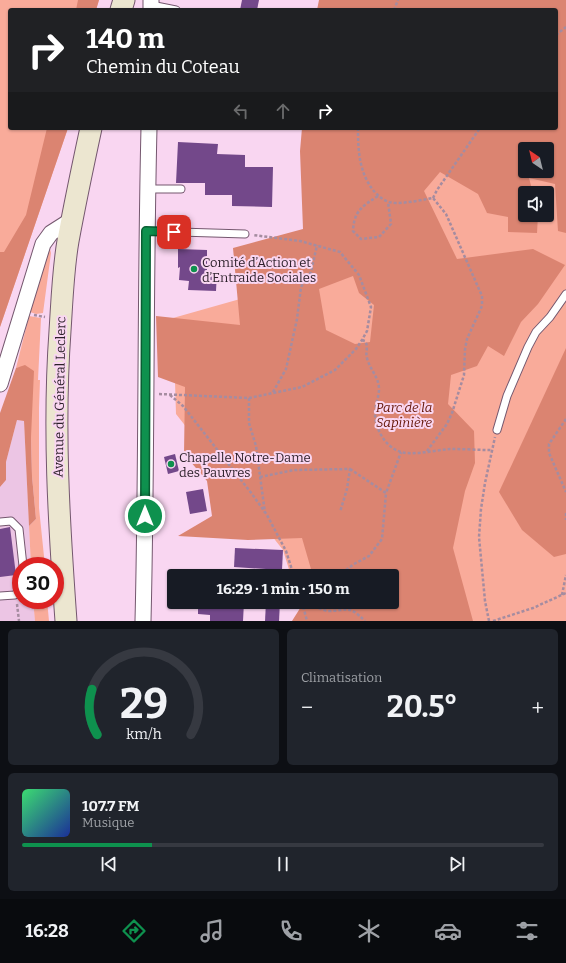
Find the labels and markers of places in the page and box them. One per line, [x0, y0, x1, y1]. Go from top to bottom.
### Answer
pin [157, 215, 191, 249]
place label: Comité d’Action et d’Entraide Sociales [202, 255, 316, 285]
marker: Comité d’Action et d’Entraide Sociales [189, 264, 199, 274]
place label: Chapelle Notre-Dame des Pauvres [179, 450, 311, 480]
marker: Chapelle Notre-Dame des Pauvres [166, 459, 176, 469]

